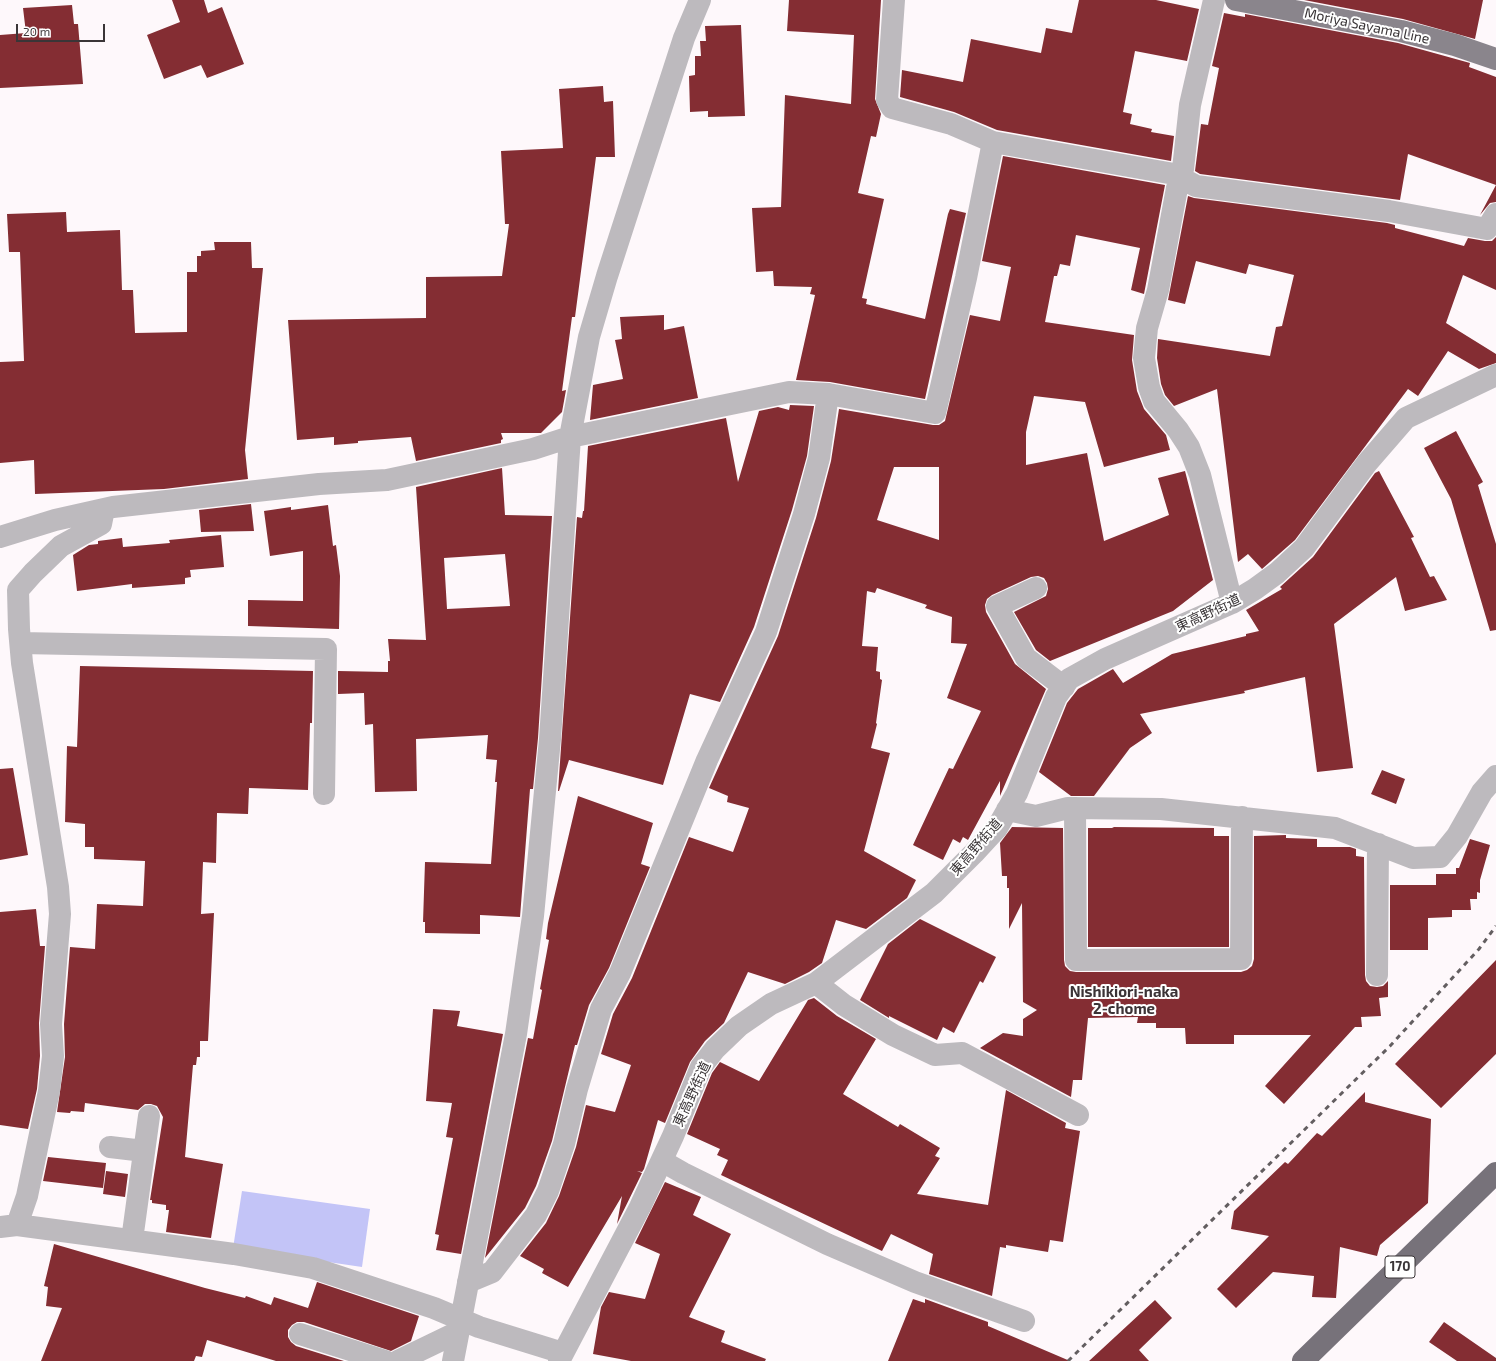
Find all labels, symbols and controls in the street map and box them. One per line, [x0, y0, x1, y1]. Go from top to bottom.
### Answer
street label: Moriya Sayama Line [1303, 5, 1431, 47]
scale bar [18, 16, 107, 42]
text: 20 m [23, 24, 50, 38]
street label: 東高野街道 [1173, 591, 1243, 635]
street label: 東高野街道 [947, 815, 1005, 879]
district label: Nishikiori-naka 2-chome [1070, 983, 1178, 1018]
street label: 東高野街道 [670, 1059, 714, 1129]
road number: 170 [1385, 1256, 1415, 1278]

